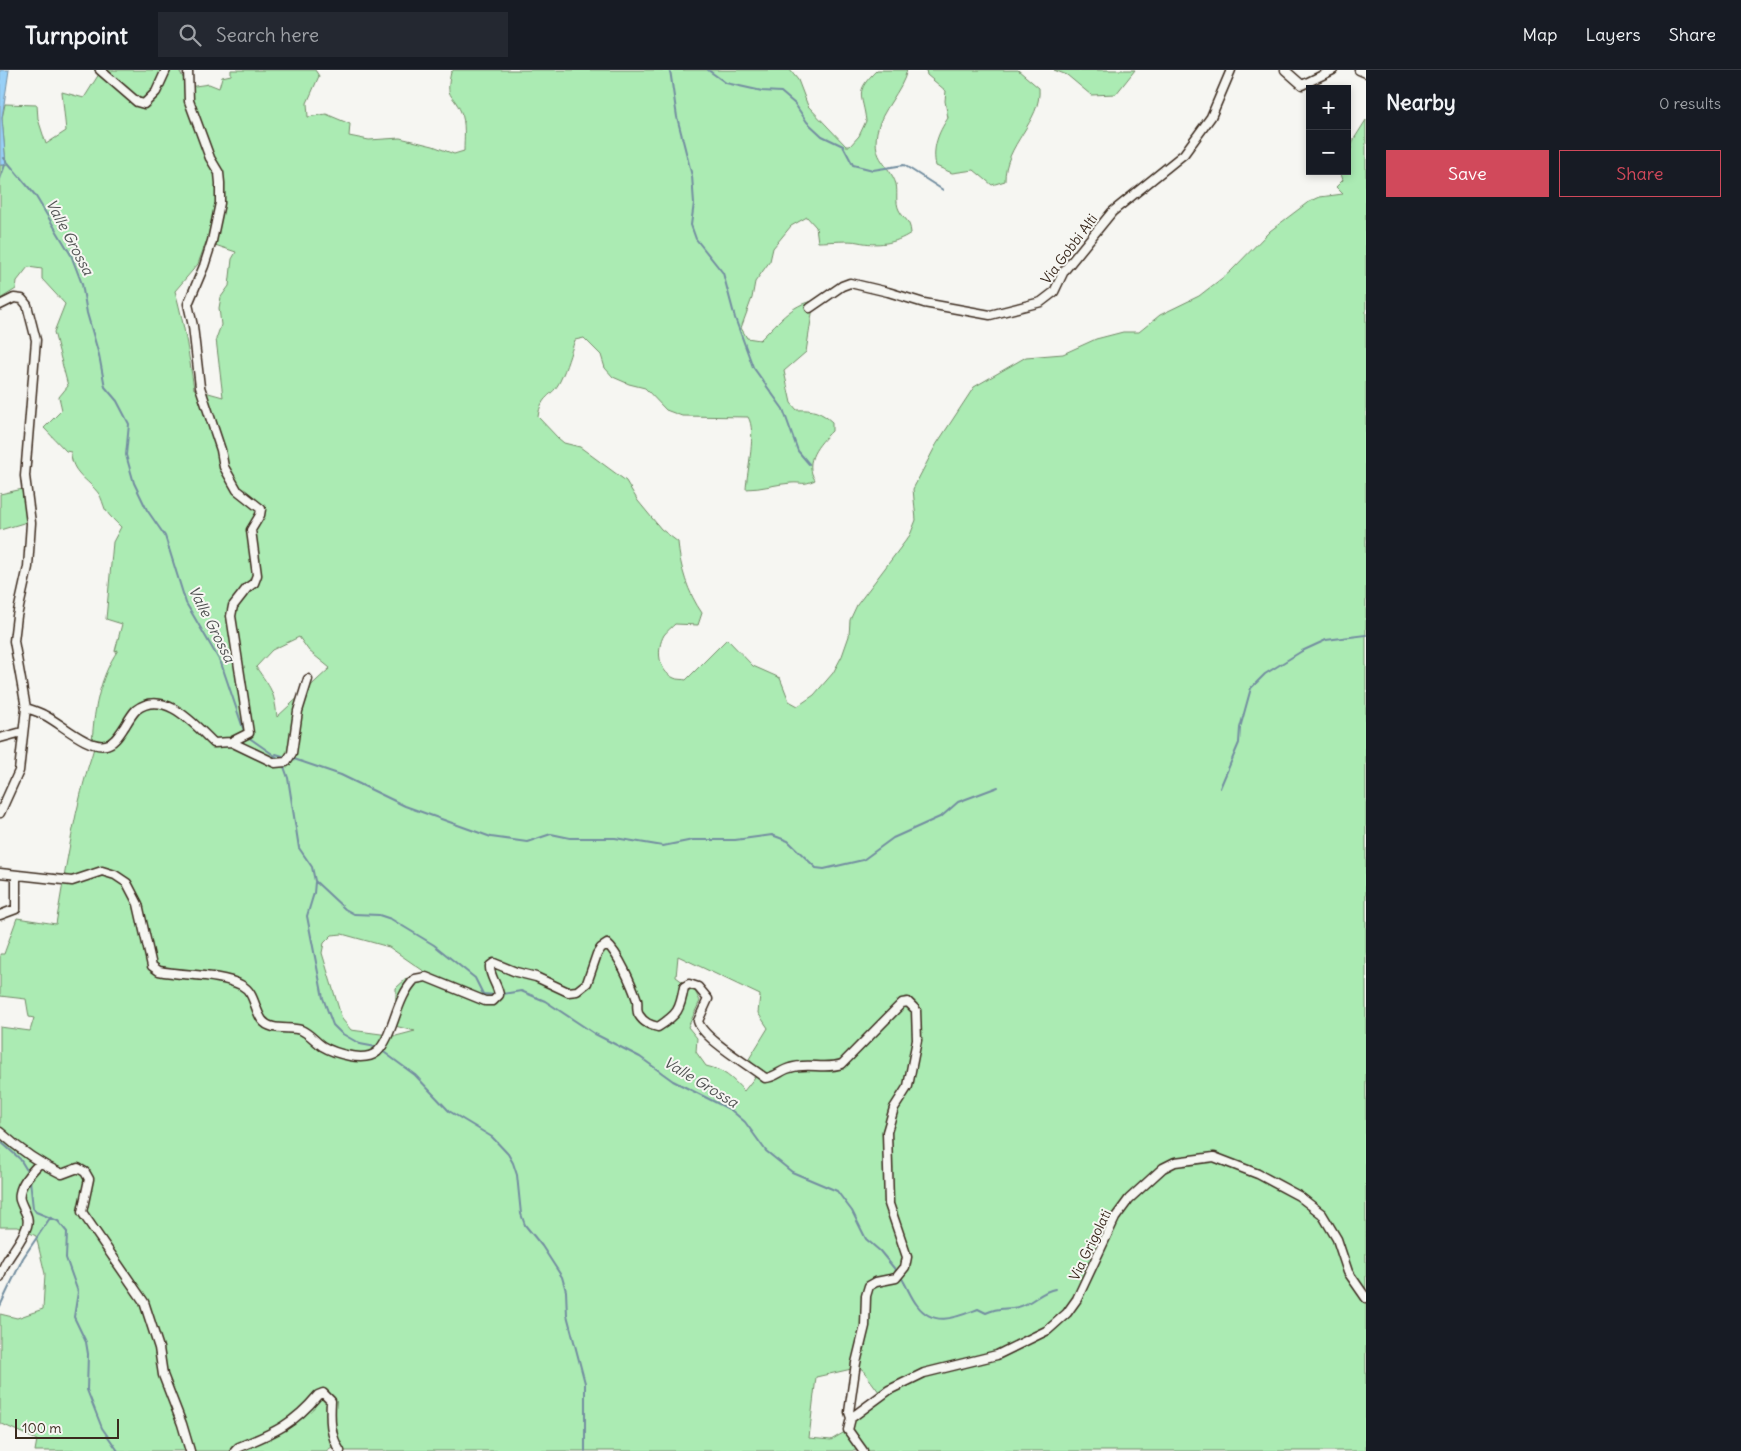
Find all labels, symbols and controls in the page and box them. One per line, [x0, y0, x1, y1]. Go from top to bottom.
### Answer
search box [158, 12, 508, 57]
text: Turnpoint [25, 20, 128, 50]
icon: search [176, 21, 204, 49]
text: Search here [216, 23, 319, 47]
text: Map [1522, 23, 1557, 46]
text: Layers [1585, 23, 1641, 46]
text: Share [1669, 23, 1716, 46]
map controls [1306, 85, 1351, 175]
button: + [1306, 85, 1351, 130]
text: Nearby [1386, 89, 1456, 116]
text: 0 results [1659, 93, 1721, 113]
button: − [1306, 130, 1351, 175]
button: Save [1386, 150, 1549, 197]
button: Share [1559, 150, 1721, 197]
water label: Valle Grossa [42, 196, 99, 279]
street label: Via Gobbi Alti [1037, 210, 1101, 288]
water label: Valle Grossa [185, 583, 240, 667]
water label: Valle Grossa [660, 1052, 743, 1112]
street label: Via Grigolati [1065, 1207, 1115, 1283]
scale bar [15, 1416, 119, 1439]
text: 100 m [22, 1419, 62, 1437]

